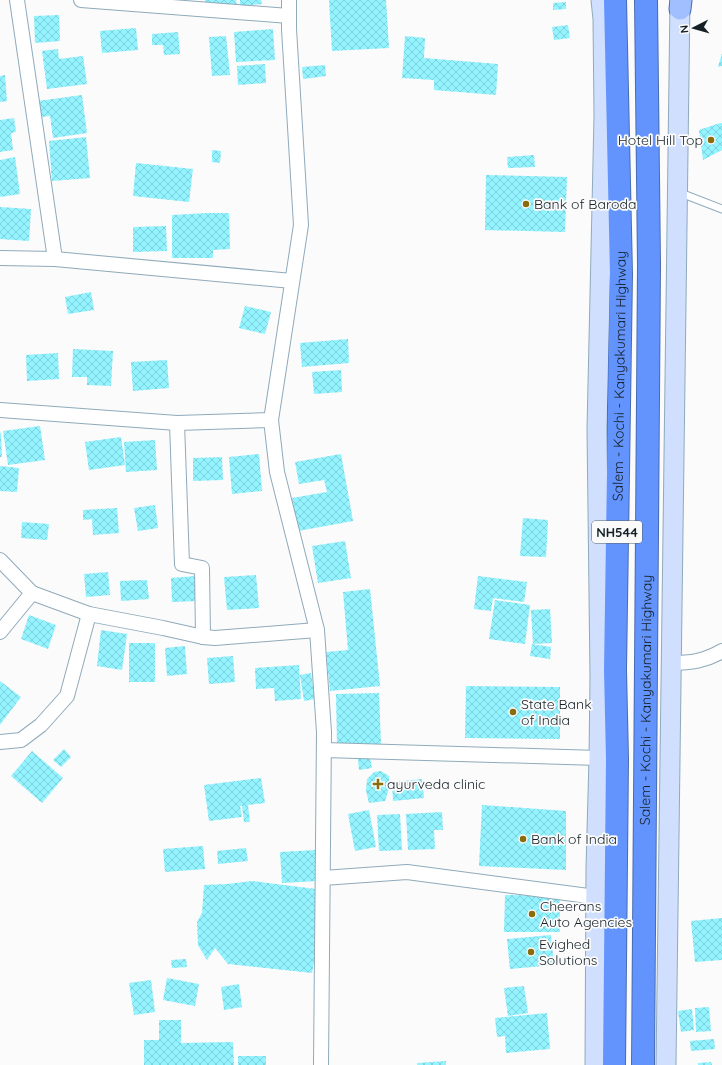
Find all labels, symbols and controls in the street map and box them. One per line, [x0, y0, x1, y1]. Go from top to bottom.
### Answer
north arrow [674, 8, 714, 48]
text: N [677, 24, 691, 34]
place label: Hotel Hill Top [618, 131, 703, 149]
marker: Hotel Hill Top [706, 135, 716, 145]
place label: Bank of Baroda [534, 195, 636, 213]
marker: Bank of Baroda [521, 199, 531, 209]
street label: Salem - Kochi - Kanyakumari Highway [609, 251, 630, 501]
road number: NH544 [592, 521, 642, 543]
street label: Salem - Kochi - Kanyakumari Highway [636, 575, 656, 825]
place label: State Bank of India [521, 695, 592, 729]
marker: State Bank of India [508, 707, 518, 717]
place label: ayurveda clinic [387, 775, 485, 793]
marker: ayurveda clinic [372, 778, 384, 790]
place label: Bank of India [531, 830, 617, 848]
marker: Bank of India [518, 834, 528, 844]
place label: Cheerans Auto Agencies [540, 897, 632, 931]
marker: Cheerans Auto Agencies [527, 909, 537, 919]
place label: Evighed Solutions [539, 935, 597, 969]
marker: Evighed Solutions [526, 947, 536, 957]

